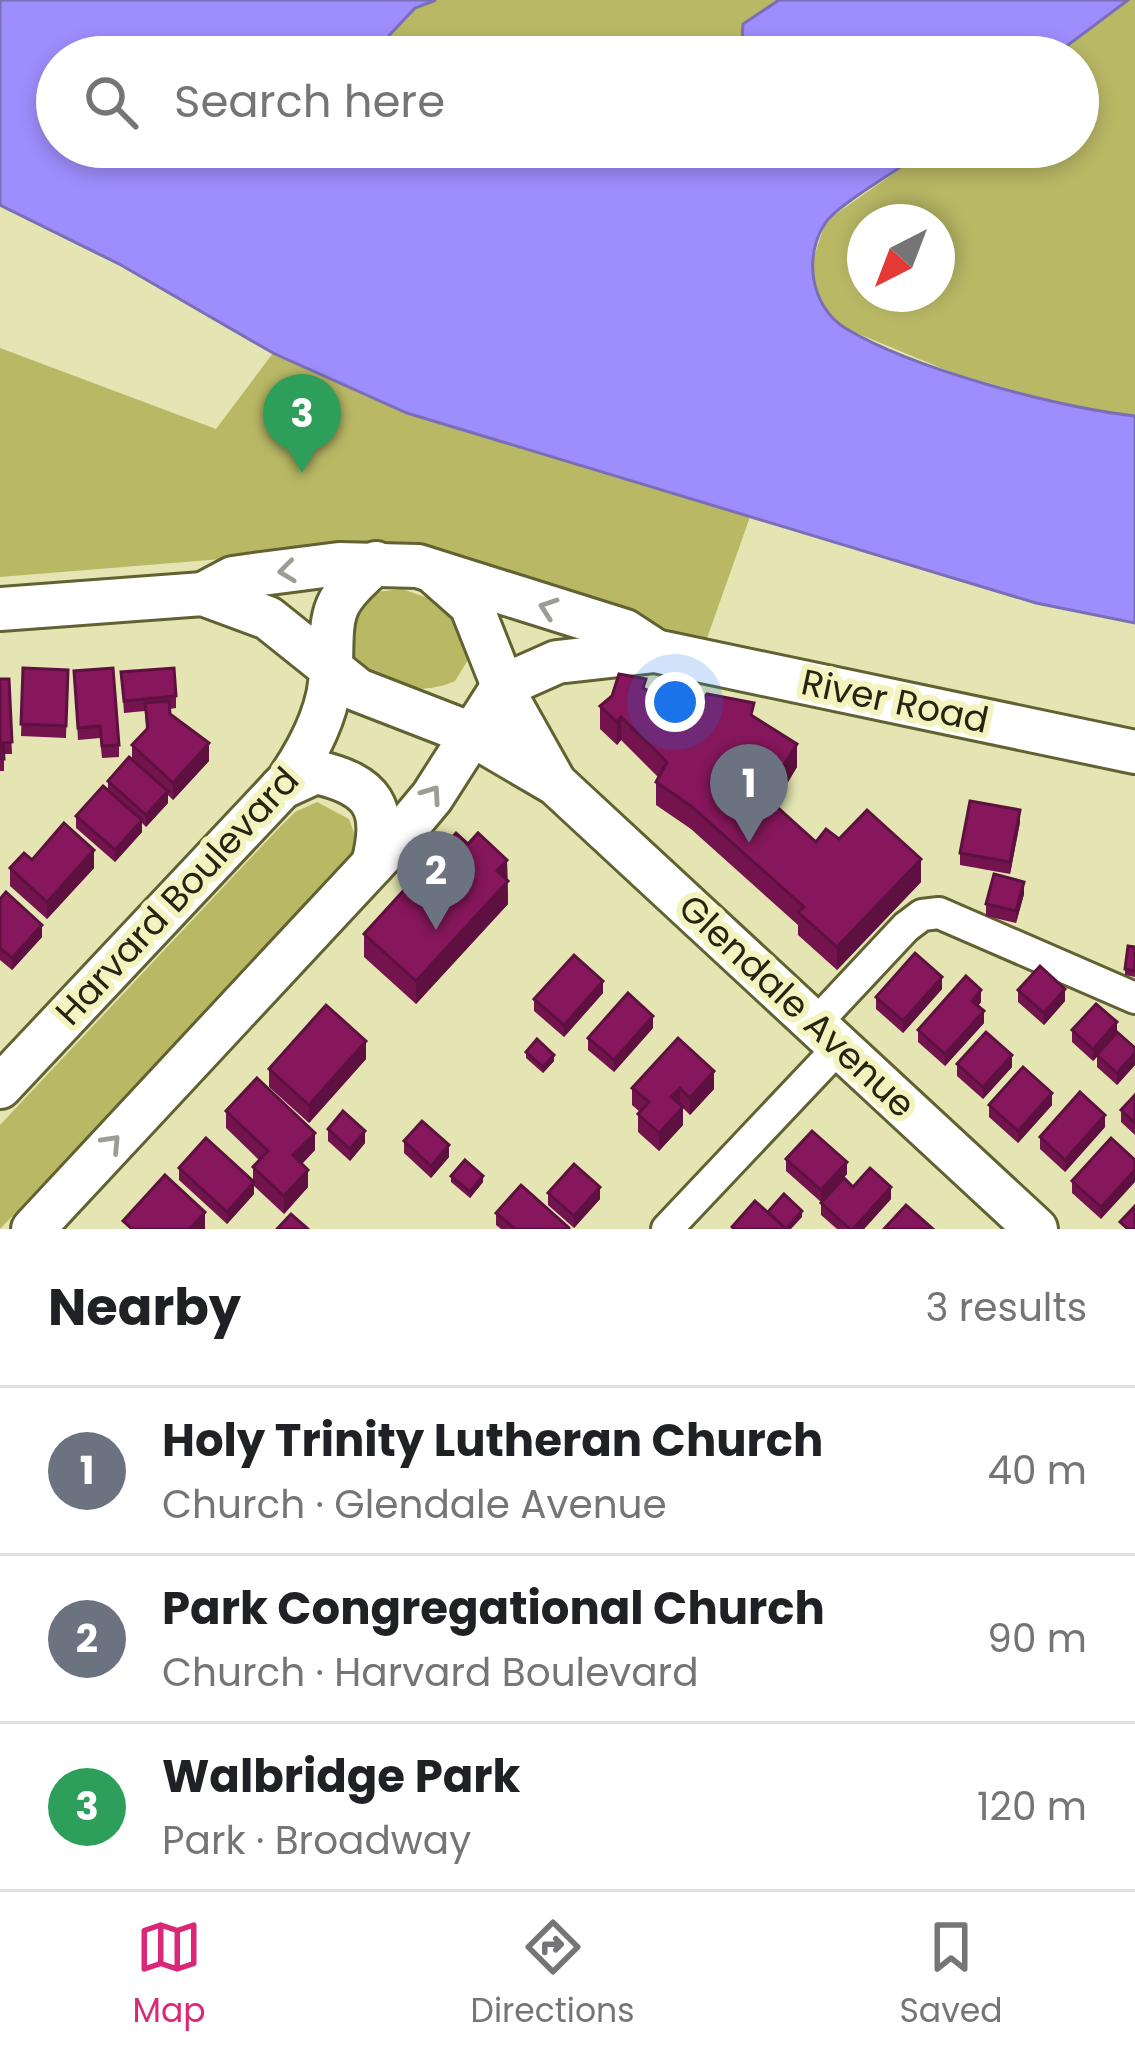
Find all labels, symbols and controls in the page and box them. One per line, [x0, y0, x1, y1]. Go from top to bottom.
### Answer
search box [36, 36, 1099, 168]
icon: search [78, 69, 144, 135]
text: Search here [174, 70, 445, 133]
north arrow [847, 204, 955, 312]
pin: 3 [263, 374, 341, 473]
one-way arrow [278, 557, 297, 583]
one-way arrow [538, 597, 559, 622]
street label: River Road [797, 656, 993, 746]
your location [645, 672, 705, 732]
pin: 1 [710, 744, 788, 843]
street label: Harvard Boulevard [44, 756, 310, 1036]
one-way arrow [418, 785, 440, 807]
pin: 2 [397, 831, 475, 930]
street label: Glendale Avenue [667, 883, 927, 1129]
one-way arrow [98, 1136, 120, 1157]
text: Nearby [48, 1271, 241, 1343]
text: 3 results [925, 1280, 1087, 1335]
text: Holy Trinity Lutheran Church [162, 1409, 823, 1472]
text: 1 [80, 1443, 94, 1498]
text: 40 m [987, 1443, 1087, 1498]
text: Church · Glendale Avenue [162, 1477, 667, 1532]
text: Park Congregational Church [162, 1577, 825, 1640]
text: 2 [76, 1611, 98, 1666]
text: 90 m [987, 1611, 1087, 1666]
text: Church · Harvard Boulevard [162, 1645, 699, 1700]
text: Walbridge Park [162, 1745, 520, 1808]
text: 3 [75, 1779, 99, 1834]
text: 120 m [977, 1779, 1087, 1834]
text: Park · Broadway [162, 1813, 471, 1868]
tab: Map [133, 1914, 206, 2036]
tab: Directions [471, 1914, 634, 2036]
tab: Saved [900, 1914, 1002, 2036]

